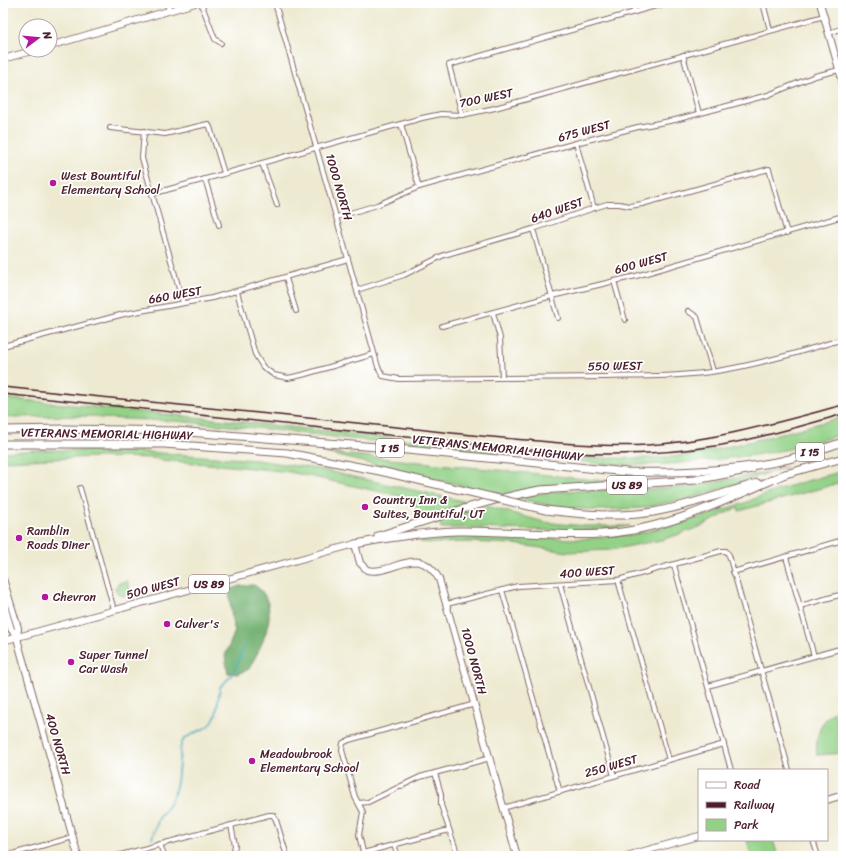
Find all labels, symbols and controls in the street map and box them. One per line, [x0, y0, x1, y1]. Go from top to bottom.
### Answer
north arrow [18, 18, 58, 58]
text: N [37, 28, 57, 42]
street label: 700 WEST [457, 81, 516, 114]
street label: 675 WEST [555, 113, 614, 149]
street label: 1000 NORTH [319, 151, 359, 224]
place label: West Bountiful Elementary School [61, 165, 161, 201]
marker: West Bountiful Elementary School [48, 178, 58, 188]
street label: 640 WEST [528, 190, 587, 229]
street label: 600 WEST [612, 245, 671, 281]
street label: 660 WEST [147, 279, 204, 310]
street label: 550 WEST [587, 355, 644, 377]
street label: VETERANS MEMORIAL HIGHWAY [21, 421, 194, 447]
street label: VETERANS MEMORIAL HIGHWAY [411, 428, 585, 468]
road number: I 15 [376, 439, 404, 457]
road number: I 15 [796, 443, 824, 461]
road number: US 89 [607, 476, 647, 494]
place label: Country Inn & Suites, Bountiful, UT [373, 489, 486, 525]
marker: Country Inn & Suites, Bountiful, UT [360, 502, 370, 512]
place label: Ramblin Roads Diner [27, 520, 91, 556]
marker: Ramblin Roads Diner [14, 533, 24, 543]
street label: 400 WEST [559, 559, 616, 585]
street label: 500 WEST [124, 570, 183, 606]
road number: US 89 [189, 575, 229, 593]
place label: Chevron [53, 586, 97, 608]
marker: Chevron [40, 592, 50, 602]
place label: Culver's [175, 613, 220, 635]
marker: Culver's [162, 619, 172, 629]
street label: 1000 NORTH [454, 625, 494, 698]
place label: Super Tunnel Car Wash [79, 644, 148, 680]
marker: Super Tunnel Car Wash [66, 657, 76, 667]
street label: 400 NORTH [39, 710, 77, 778]
place label: Meadowbrook Elementary School [260, 743, 360, 779]
street label: 250 WEST [582, 748, 641, 784]
marker: Meadowbrook Elementary School [247, 756, 257, 766]
legend [698, 769, 828, 841]
text: Road [734, 774, 761, 796]
text: Railway [734, 794, 775, 816]
text: Park [734, 814, 759, 836]

